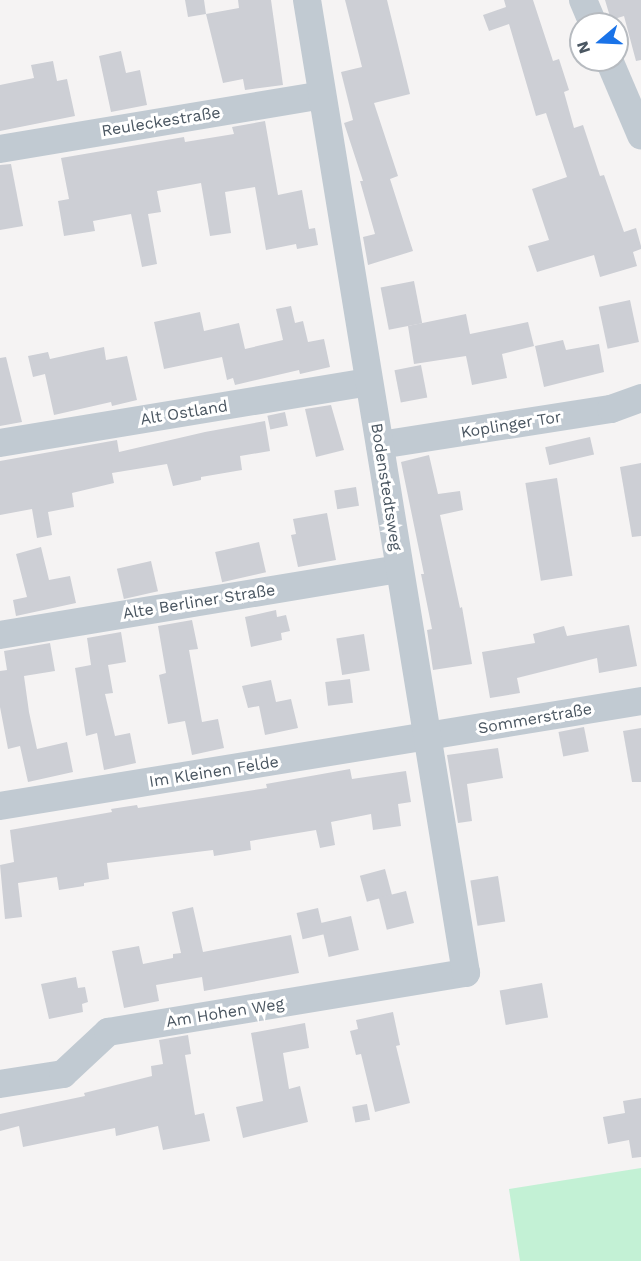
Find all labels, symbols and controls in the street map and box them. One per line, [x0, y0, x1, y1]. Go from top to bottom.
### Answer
north arrow [569, 12, 629, 72]
text: N [572, 39, 594, 56]
street label: Reuleckestraße [100, 103, 222, 141]
street label: Alt Ostland [139, 397, 229, 429]
street label: Koplinger Tor [459, 408, 563, 442]
street label: Bodenstedtsweg [366, 422, 406, 552]
street label: Alte Berliner Straße [121, 580, 277, 624]
street label: Sommerstraße [477, 700, 593, 738]
street label: Im Kleinen Felde [148, 752, 280, 792]
street label: Am Hohen Weg [164, 994, 286, 1032]

